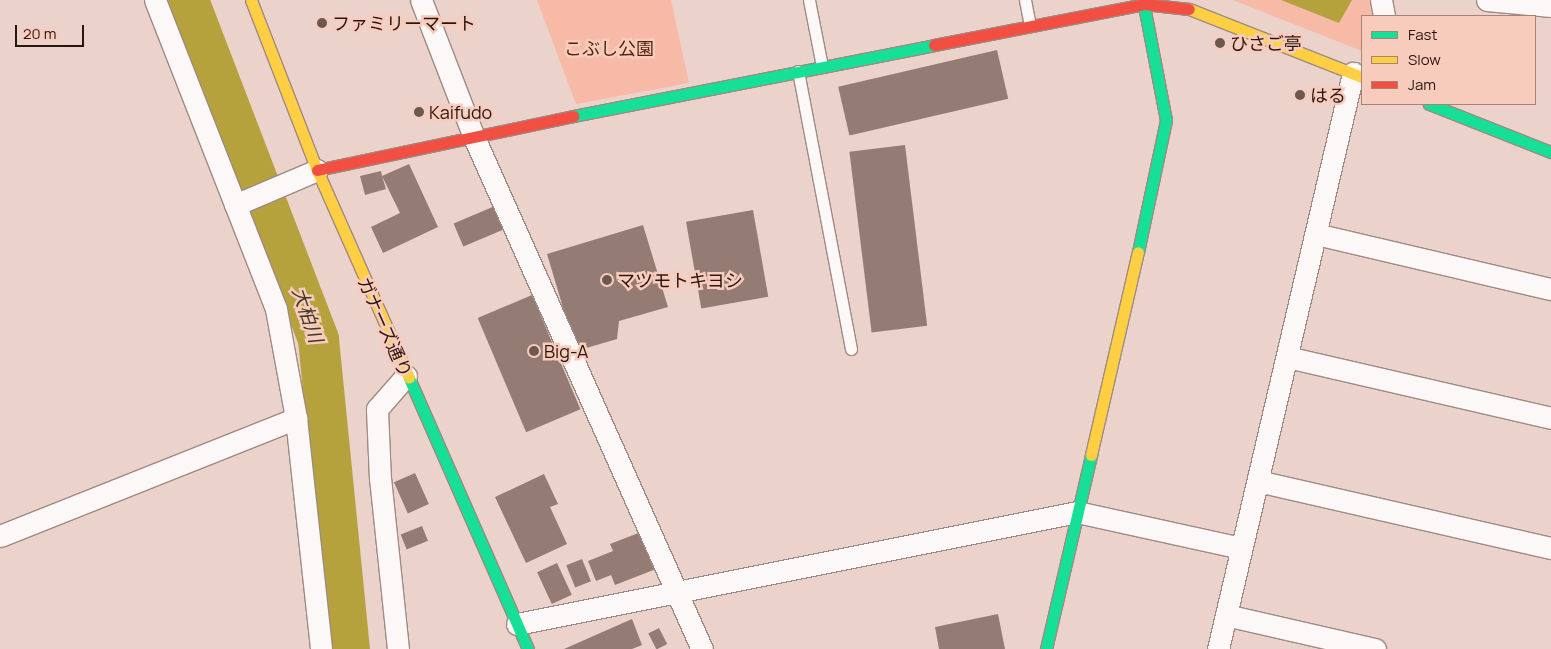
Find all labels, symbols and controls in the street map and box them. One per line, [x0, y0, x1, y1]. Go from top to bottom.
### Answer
place label: ファミリーマート [332, 12, 476, 34]
scale bar [18, 15, 86, 47]
legend [1361, 15, 1536, 105]
marker: ファミリーマート [316, 17, 328, 29]
text: 20 m [23, 23, 56, 44]
text: Fast [1408, 24, 1437, 45]
place label: ひさご亭 [1230, 32, 1302, 54]
park label: こぶし公園 [564, 37, 654, 59]
marker: ひさご亭 [1214, 37, 1226, 49]
text: Slow [1408, 49, 1441, 70]
text: Jam [1408, 74, 1436, 95]
place label: はる [1310, 84, 1346, 106]
marker: はる [1294, 89, 1306, 101]
place label: Kaifudo [429, 101, 492, 123]
marker: Kaifudo [413, 106, 425, 118]
place label: マツモトキヨシ [617, 269, 743, 291]
street label: ガナーズ通り [353, 273, 417, 381]
marker: マツモトキヨシ [601, 274, 613, 286]
water label: 大柏川 [287, 284, 327, 346]
place label: Big-A [544, 340, 588, 362]
marker: Big-A [528, 345, 540, 357]

